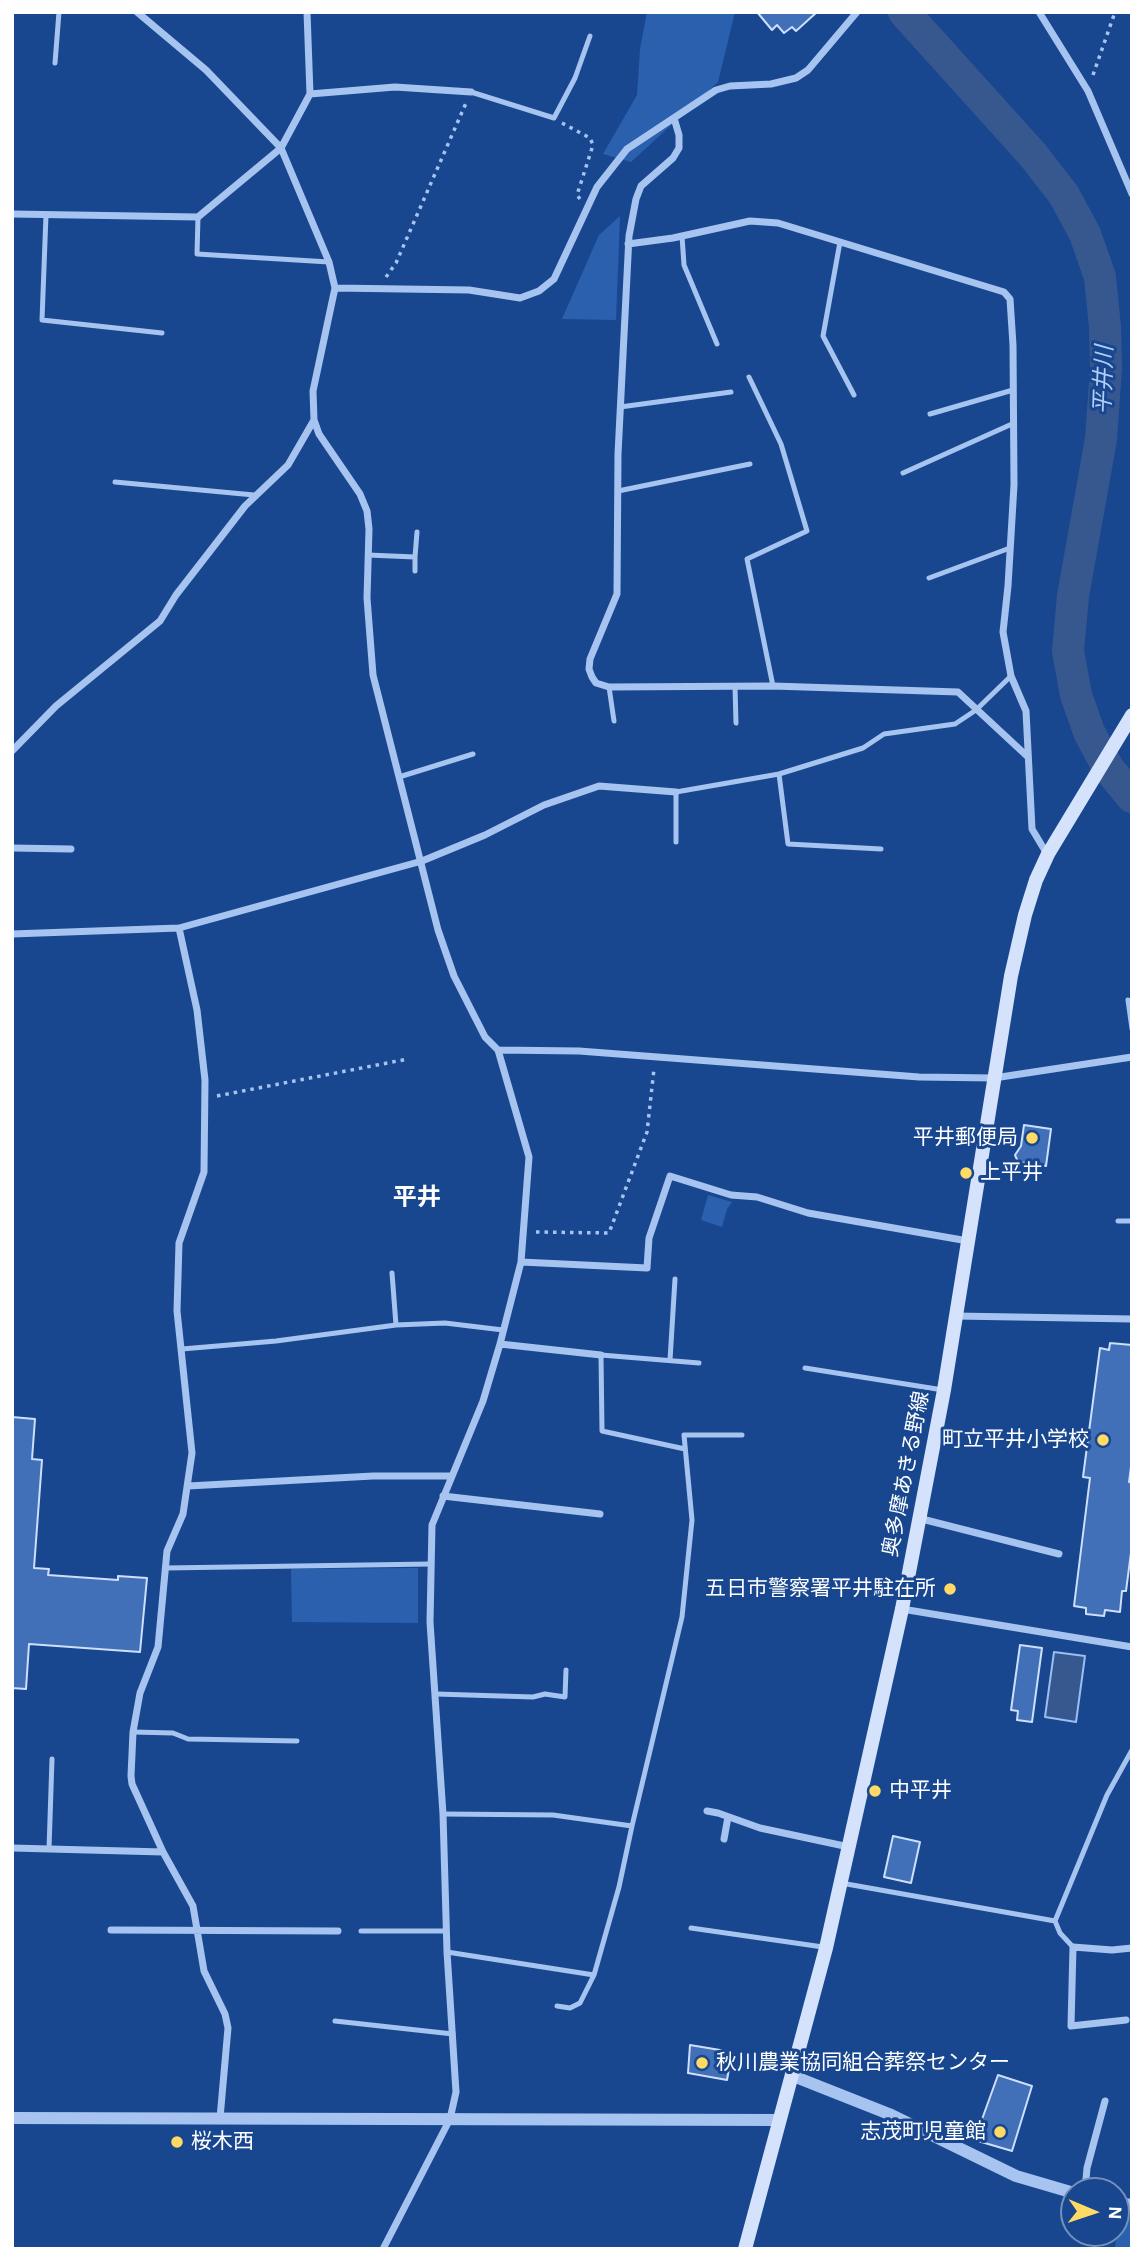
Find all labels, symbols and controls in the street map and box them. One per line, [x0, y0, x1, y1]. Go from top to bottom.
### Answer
water label: 平井川 [1089, 345, 1119, 415]
place label: 平井郵便局 [913, 1125, 1018, 1151]
marker: 平井郵便局 [1024, 1130, 1040, 1146]
place label: 上平井 [980, 1160, 1043, 1186]
marker: 上平井 [958, 1165, 974, 1181]
district label: 平井 [393, 1184, 441, 1212]
street label: 奥多摩あきる野線 [878, 1389, 934, 1559]
place label: 町立平井小学校 [942, 1427, 1089, 1453]
marker: 町立平井小学校 [1095, 1432, 1111, 1448]
place label: 五日市警察署平井駐在所 [705, 1576, 936, 1602]
marker: 五日市警察署平井駐在所 [942, 1581, 958, 1597]
place label: 中平井 [889, 1778, 952, 1804]
marker: 中平井 [867, 1783, 883, 1799]
place label: 秋川農業協同組合葬祭センター [716, 2050, 1010, 2076]
marker: 秋川農業協同組合葬祭センター [694, 2055, 710, 2071]
place label: 志茂町児童館 [860, 2119, 986, 2145]
marker: 志茂町児童館 [992, 2124, 1008, 2140]
place label: 桜木西 [191, 2129, 254, 2155]
marker: 桜木西 [169, 2134, 185, 2150]
north arrow [1060, 2177, 1130, 2247]
text: N [1105, 2206, 1124, 2220]

